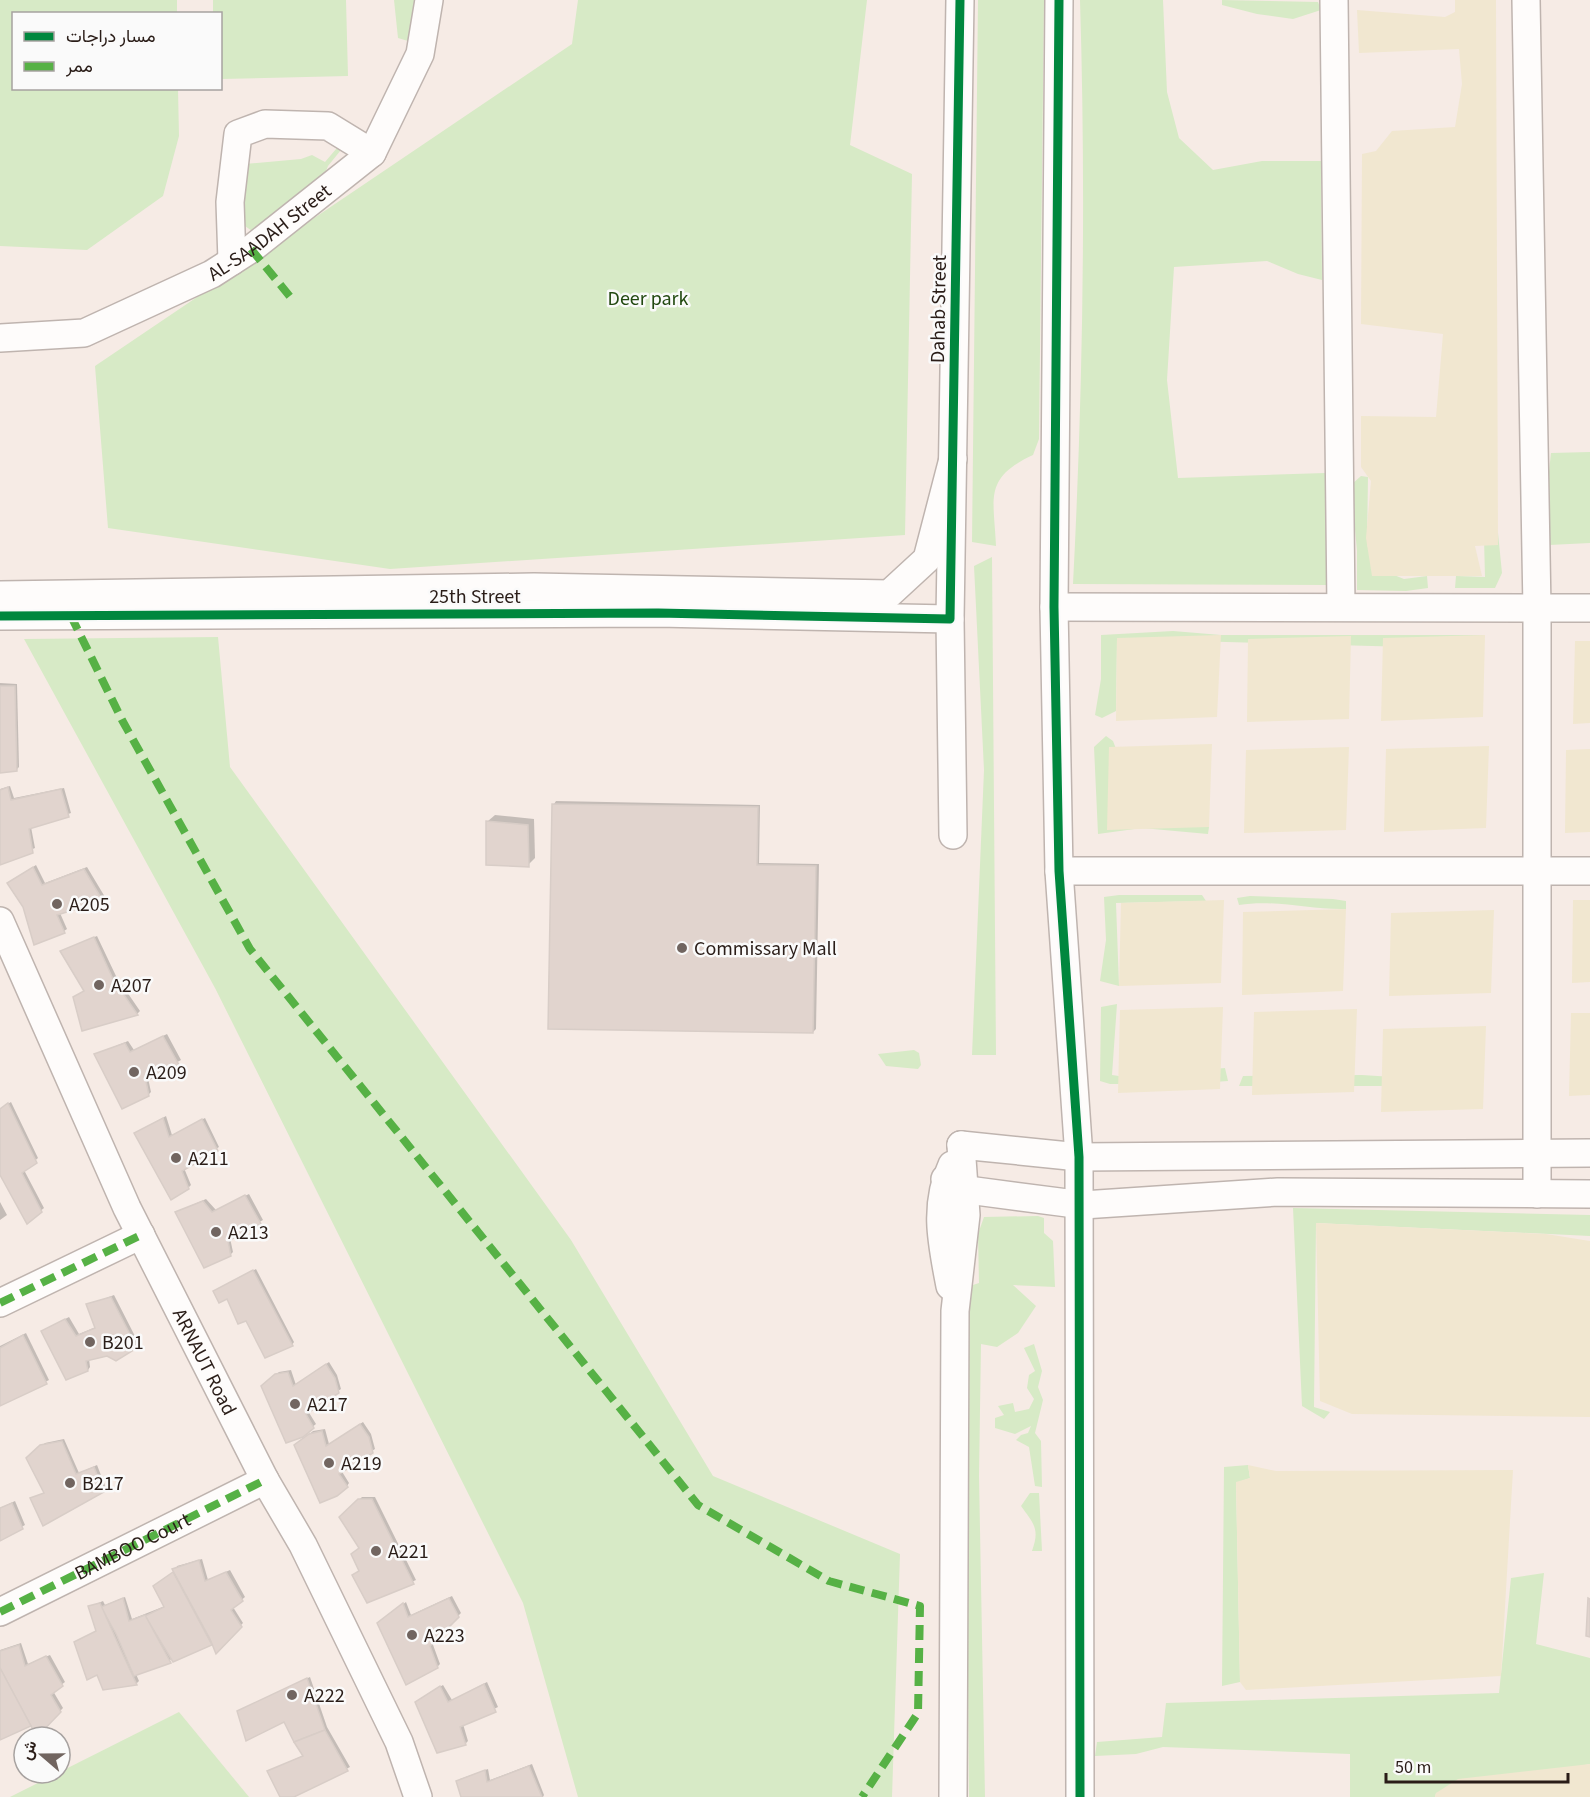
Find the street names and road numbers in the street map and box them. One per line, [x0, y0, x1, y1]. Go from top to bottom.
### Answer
street label: AL-SAADAH Street [202, 177, 338, 288]
street label: Dahab Street [924, 254, 954, 364]
street label: 25th Street [429, 583, 521, 611]
street label: ARNAUT Road [165, 1304, 243, 1420]
street label: BAMBOO Court [70, 1506, 196, 1588]

